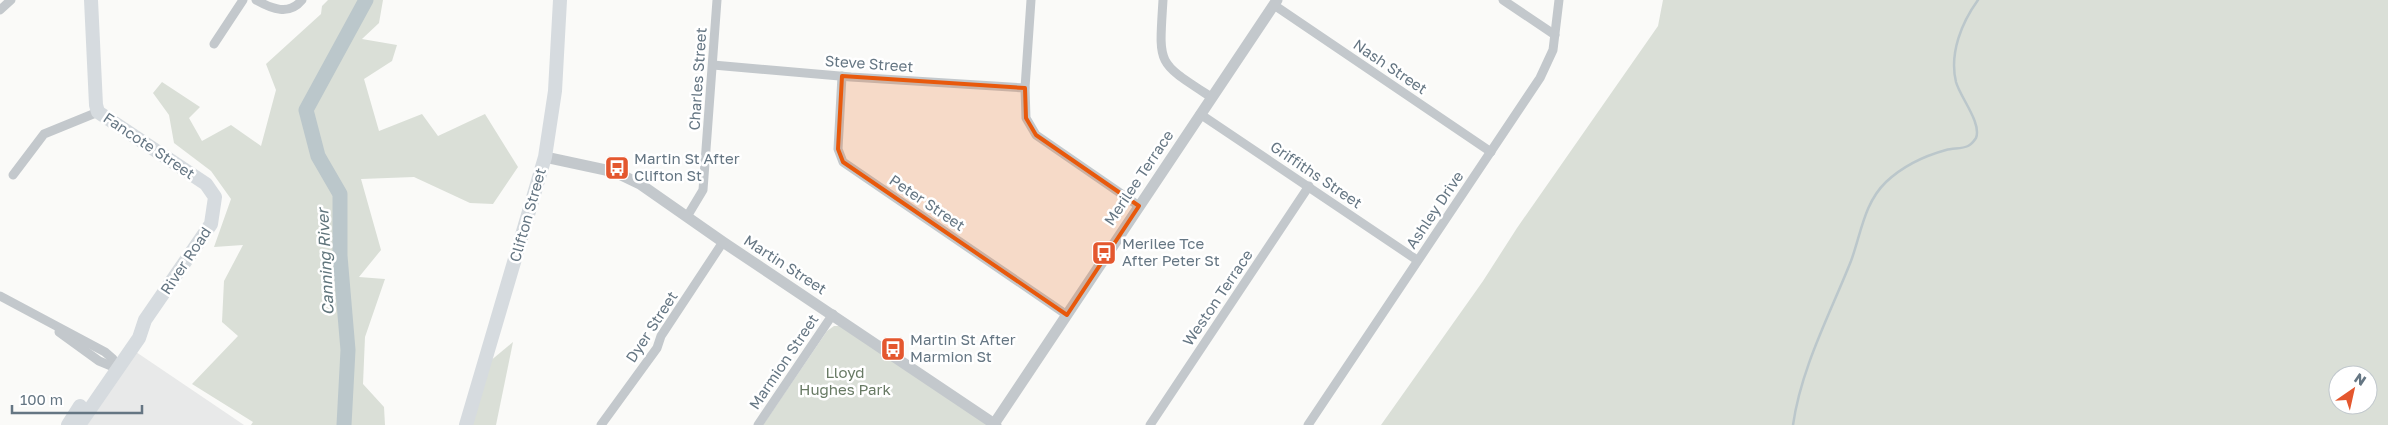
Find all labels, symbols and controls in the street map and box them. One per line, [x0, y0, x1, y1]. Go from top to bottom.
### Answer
street label: Charles Street [684, 27, 710, 131]
street label: Nash Street [1350, 35, 1431, 97]
street label: Steve Street [824, 51, 914, 75]
street label: Fancote Street [100, 108, 199, 182]
street label: Merilee Terrace [1100, 126, 1177, 228]
street label: Griffiths Street [1267, 137, 1366, 212]
place label: Martin St After Clifton St [634, 149, 740, 184]
bus stop icon: Martin St After Clifton St [604, 155, 630, 181]
street label: Clifton Street [505, 166, 549, 264]
street label: Ashley Drive [1402, 167, 1467, 252]
street label: Peter Street [886, 170, 969, 234]
water label: Canning River [312, 205, 338, 316]
street label: River Road [156, 223, 214, 298]
street label: Martin Street [741, 231, 830, 298]
place label: Merilee Tce After Peter St [1122, 234, 1220, 269]
bus stop icon: Merilee Tce After Peter St [1091, 240, 1117, 266]
street label: Weston Terrace [1178, 246, 1256, 349]
street label: Dyer Street [621, 287, 681, 365]
street label: Marmion Street [745, 310, 822, 412]
place label: Martin St After Marmion St [910, 330, 1016, 365]
bus stop icon: Martin St After Marmion St [880, 336, 906, 362]
park label: Lloyd Hughes Park [799, 363, 891, 398]
north arrow [2328, 365, 2378, 415]
text: N [2351, 369, 2370, 389]
scale bar [12, 382, 142, 414]
text: 100 m [20, 390, 63, 408]

